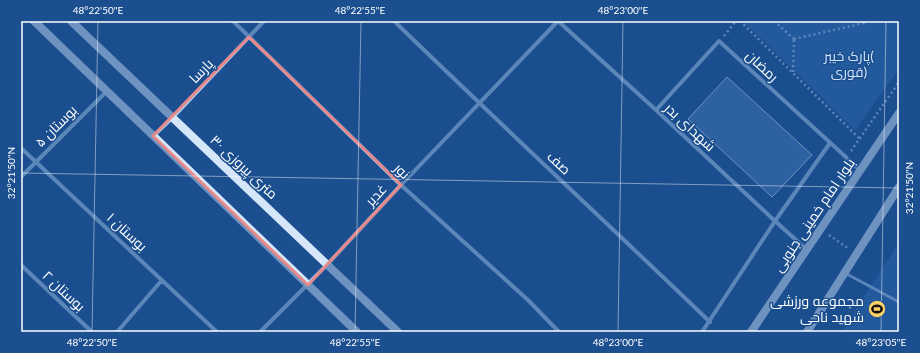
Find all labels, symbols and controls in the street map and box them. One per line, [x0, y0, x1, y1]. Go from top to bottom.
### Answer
text: 48°22'50"E [73, 4, 123, 16]
text: 48°22'55"E [335, 4, 385, 16]
text: 48°23'00"E [598, 4, 648, 16]
street label: رمضان [743, 46, 782, 85]
park label: پارک خیبر( قوری) [823, 47, 874, 80]
street label: پارسا [185, 55, 218, 88]
street label: شهدای بدر [661, 98, 719, 154]
street label: بوستان ۵ [31, 101, 80, 150]
street label: ۳۰ متری پیروزی [206, 131, 282, 204]
text: 32°21'50"N [5, 147, 17, 199]
street label: صف [544, 147, 575, 178]
street label: بلوار امام خمینی جنوبی [769, 154, 860, 276]
street label: نور [390, 158, 414, 182]
text: 32°21'50"N [903, 162, 915, 214]
street label: غدیر [361, 180, 390, 210]
street label: بوستان ۱ [104, 209, 151, 255]
street label: بوستان ۲ [40, 267, 89, 315]
place label: مجموعه ورزشی شهید ناحی [770, 292, 864, 325]
sports icon: مجموعه ورزشی شهید ناحی [867, 299, 887, 319]
text: 48°22'50"E [67, 336, 117, 348]
text: 48°22'55"E [330, 336, 380, 348]
text: 48°23'00"E [593, 336, 643, 348]
text: 48°23'05"E [856, 336, 906, 348]

